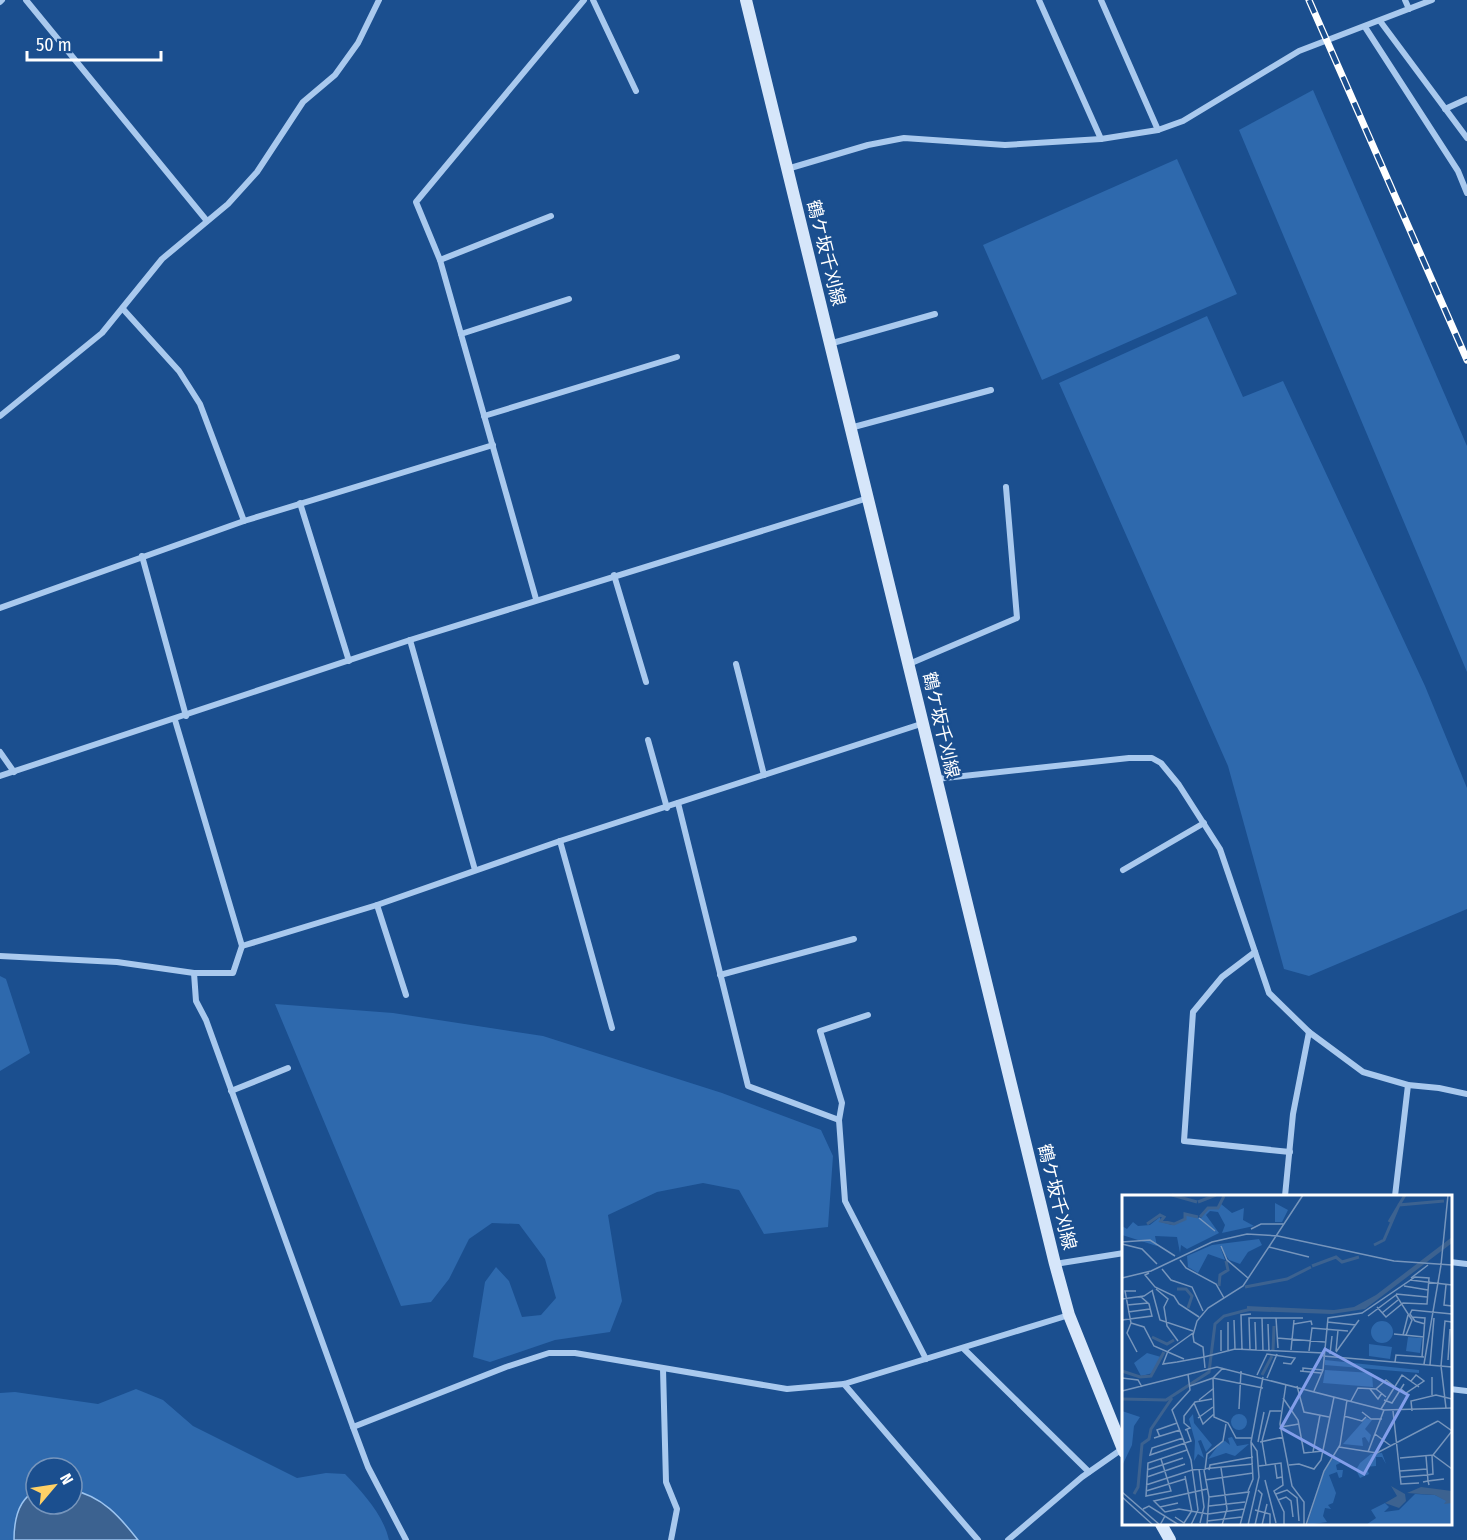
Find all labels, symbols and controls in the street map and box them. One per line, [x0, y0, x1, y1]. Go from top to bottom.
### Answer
scale bar [27, 24, 160, 62]
text: 50 m [36, 34, 72, 56]
street label: 鶴ケ坂千刈線 [802, 198, 850, 308]
street label: 鶴ケ坂千刈線 [918, 670, 964, 780]
street label: 鶴ケ坂千刈線 [1033, 1142, 1081, 1252]
inset map [1122, 1195, 1452, 1525]
north arrow [24, 1456, 84, 1516]
text: N [56, 1470, 77, 1488]

